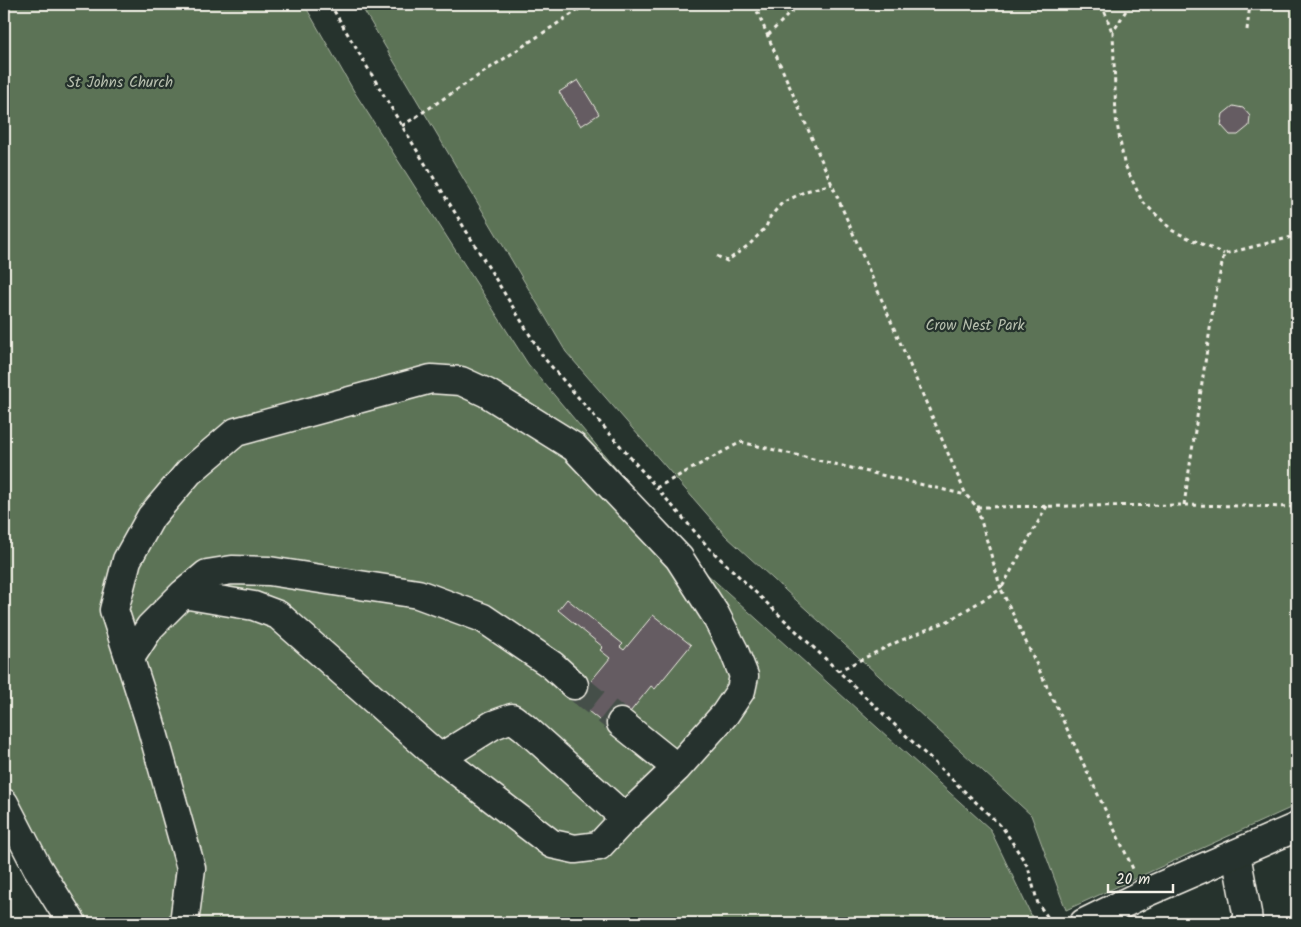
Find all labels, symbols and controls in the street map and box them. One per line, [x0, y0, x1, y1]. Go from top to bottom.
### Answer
park label: St Johns Church [67, 71, 173, 95]
park label: Crow Nest Park [925, 314, 1026, 338]
scale bar [1108, 862, 1174, 894]
text: 20 m [1116, 868, 1150, 892]

